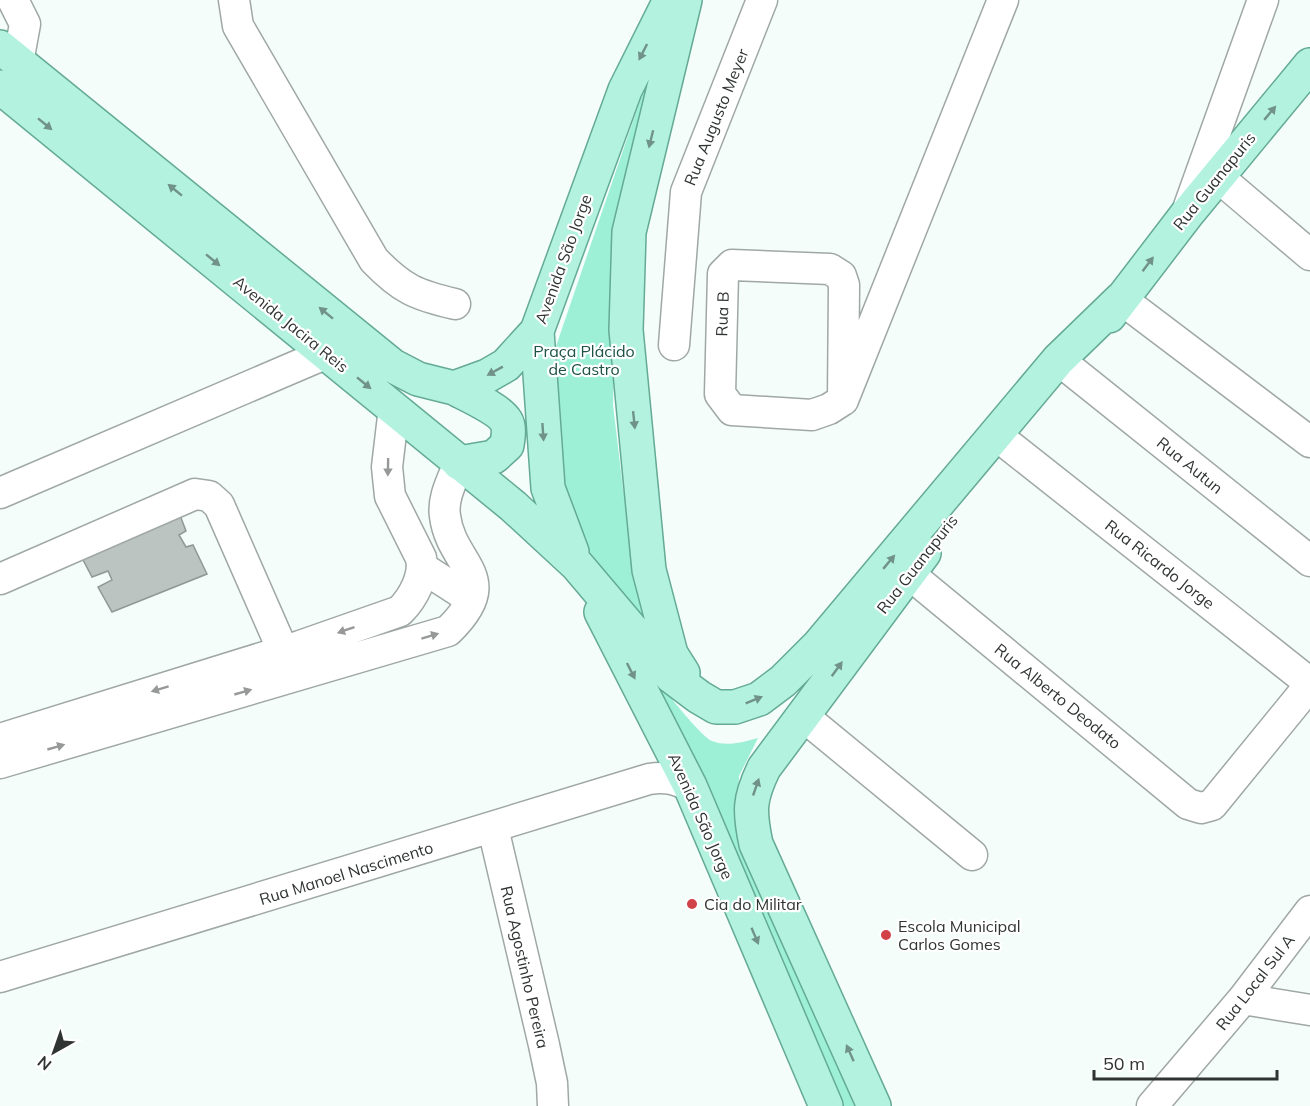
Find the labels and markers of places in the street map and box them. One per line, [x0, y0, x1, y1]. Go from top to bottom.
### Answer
place label: Cia do Militar [704, 894, 802, 914]
marker: Cia do Militar [685, 897, 699, 911]
place label: Escola Municipal Carlos Gomes [898, 916, 1021, 954]
marker: Escola Municipal Carlos Gomes [879, 928, 893, 942]

